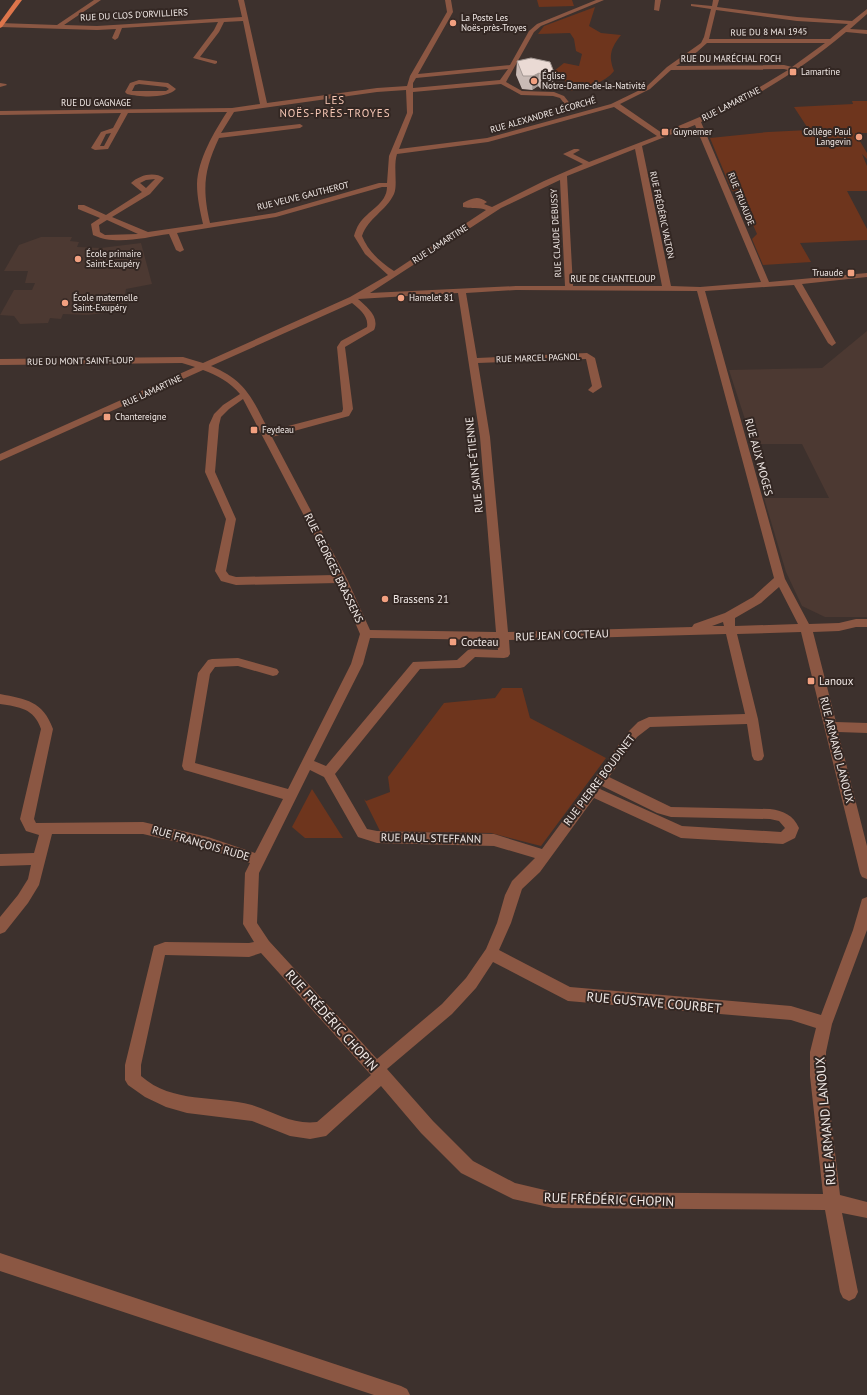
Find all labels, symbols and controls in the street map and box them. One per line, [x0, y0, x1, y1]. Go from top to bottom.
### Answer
street label: RUE DU CLOS D'ORVILLIERS [80, 6, 188, 23]
place label: La Poste Les Noës-près-Troyes [461, 12, 527, 33]
marker: La Poste Les Noës-près-Troyes [448, 18, 458, 28]
street label: RUE DU 8 MAI 1945 [730, 25, 808, 38]
street label: RUE DU MARÉCHAL FOCH [681, 53, 781, 64]
place label: Lamartine [801, 66, 840, 77]
marker: Lamartine [788, 67, 798, 77]
place label: Église Notre-Dame-de-la-Nativité [542, 70, 646, 91]
marker: Église Notre-Dame-de-la-Nativité [529, 76, 539, 86]
street label: RUE LAMARTINE [700, 84, 762, 123]
district label: LES NOËS-PRÈS-TROYES [279, 93, 391, 120]
street label: RUE ALEXANDRE LÉCORCHÉ [489, 94, 597, 135]
street label: RUE DU GAGNAGE [61, 97, 131, 108]
place label: Guynemer [673, 126, 712, 137]
place label: Collège Paul Langevin [803, 126, 851, 147]
marker: Guynemer [660, 127, 670, 137]
marker: Collège Paul Langevin [854, 132, 864, 142]
street label: RUE FRÉDÉRIC VALTON [648, 170, 677, 260]
street label: RUE TRUAUDE [726, 171, 757, 227]
street label: RUE VEUVE GAUTHEROT [256, 179, 350, 212]
street label: RUE CLAUDE DEBUSSY [548, 188, 563, 278]
street label: RUE LAMARTINE [410, 221, 470, 266]
place label: École primaire Saint-Exupéry [86, 248, 142, 269]
marker: École primaire Saint-Exupéry [73, 254, 83, 264]
place label: Truaude [812, 267, 843, 278]
marker: Truaude [846, 268, 856, 278]
street label: RUE DE CHANTELOUP [570, 273, 656, 284]
place label: École maternelle Saint-Exupéry [73, 292, 138, 313]
place label: Hamelet 81 [409, 292, 454, 303]
marker: Hamelet 81 [396, 293, 406, 303]
marker: École maternelle Saint-Exupéry [60, 298, 70, 308]
street label: RUE MARCEL PAGNOL [496, 351, 581, 364]
street label: RUE DU MONT SAINT-LOUP [27, 354, 133, 367]
street label: RUE LAMARTINE [120, 372, 183, 409]
place label: Chantereigne [115, 411, 167, 422]
marker: Chantereigne [102, 412, 112, 422]
street label: RUE SAINT-ÉTIENNE [462, 416, 486, 514]
street label: RUE AUX MOGES [742, 417, 776, 498]
place label: Feydeau [262, 424, 294, 435]
marker: Feydeau [249, 425, 259, 435]
street label: RUE GEORGES BRASSENS [301, 511, 367, 625]
place label: Brassens 21 [393, 592, 449, 606]
marker: Brassens 21 [380, 594, 390, 604]
street label: RUE JEAN COCTEAU [515, 626, 609, 644]
place label: Cocteau [461, 635, 498, 649]
marker: Cocteau [448, 637, 458, 647]
place label: Lanoux [819, 674, 854, 688]
marker: Lanoux [806, 676, 816, 686]
street label: RUE ARMAND LANOUX [817, 695, 857, 805]
street label: RUE PIERRE BOUDINET [560, 732, 638, 828]
street label: RUE FRANÇOIS RUDE [151, 822, 251, 864]
street label: RUE PAUL STEFFANN [381, 830, 481, 846]
street label: RUE FRÉDÉRIC CHOPIN [282, 966, 382, 1074]
street label: RUE GUSTAVE COURBET [586, 988, 722, 1017]
street label: RUE ARMAND LANOUX [811, 1056, 840, 1186]
street label: RUE FRÉDÉRIC CHOPIN [544, 1189, 674, 1210]

